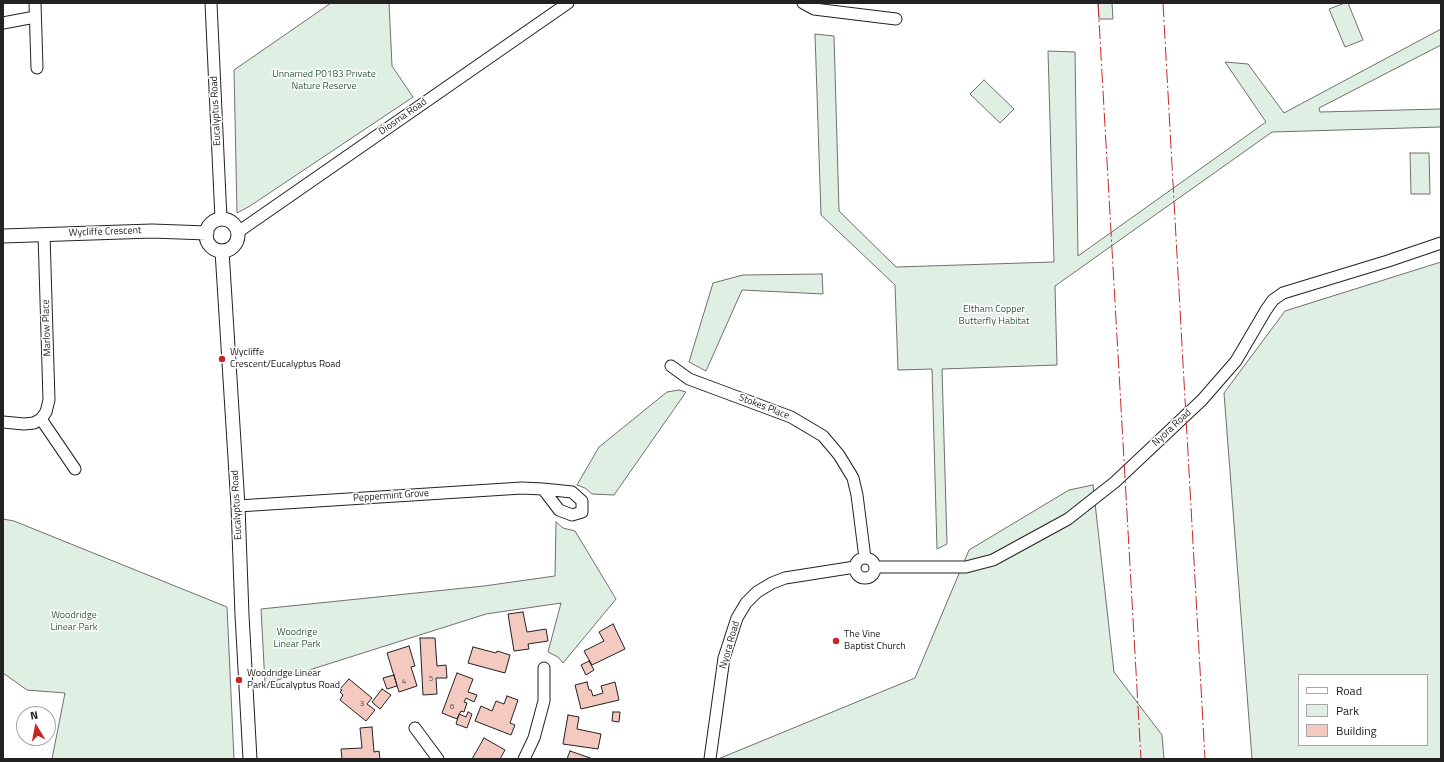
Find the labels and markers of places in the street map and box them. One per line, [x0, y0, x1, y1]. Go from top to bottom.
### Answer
place label: Wycliffe Crescent/Eucalyptus Road [230, 347, 341, 370]
marker: Wycliffe Crescent/Eucalyptus Road [217, 354, 227, 364]
place label: The Vine Baptist Church [844, 629, 906, 652]
marker: The Vine Baptist Church [831, 636, 841, 646]
place label: Woodridge Linear Park/Eucalyptus Road [247, 668, 340, 692]
marker: Woodridge Linear Park/Eucalyptus Road [234, 675, 244, 685]

